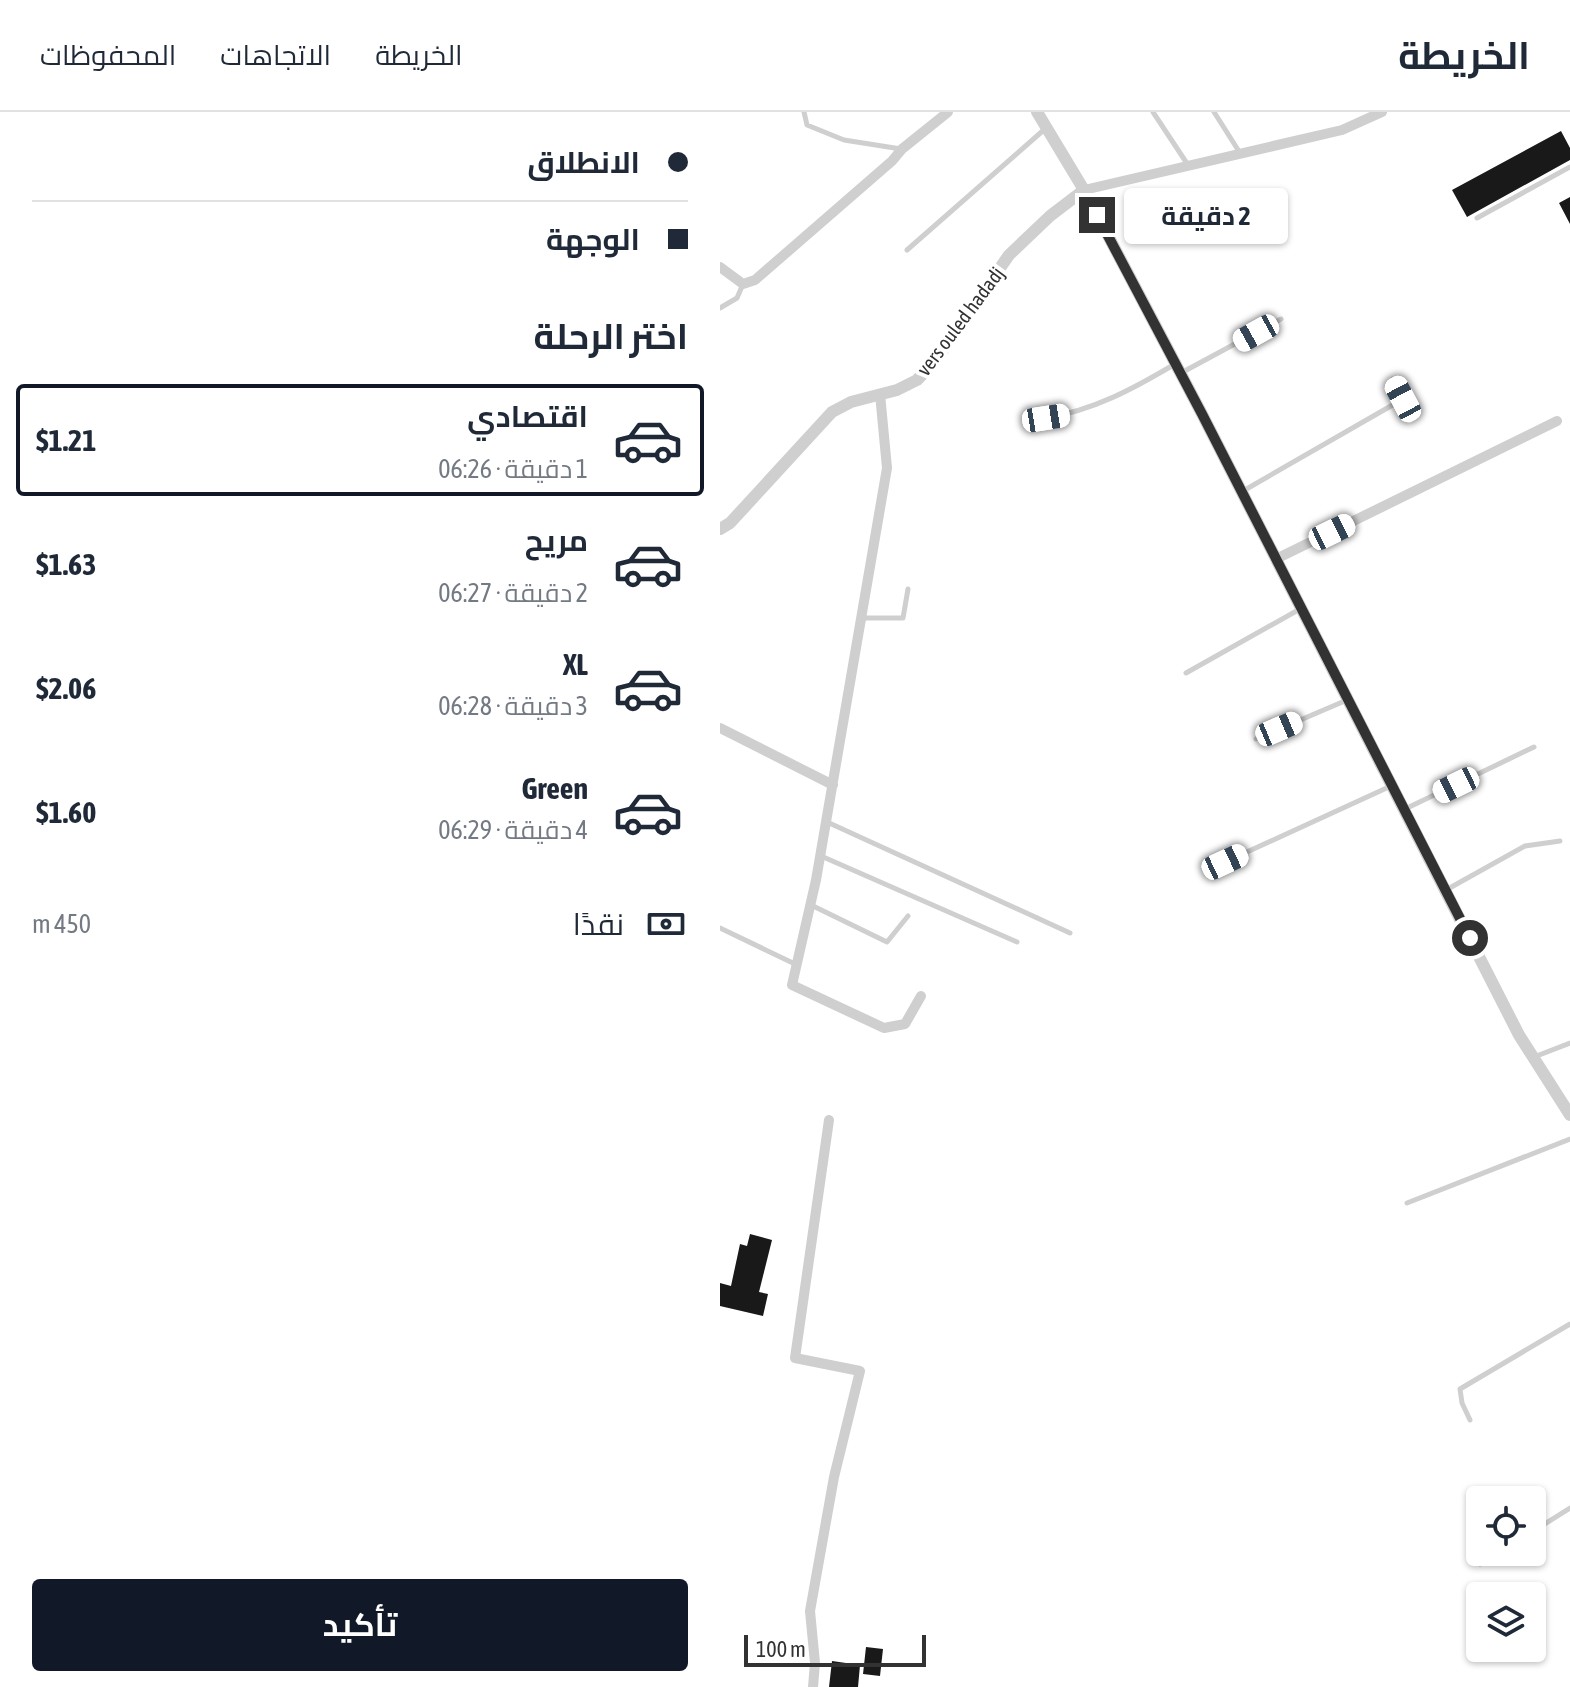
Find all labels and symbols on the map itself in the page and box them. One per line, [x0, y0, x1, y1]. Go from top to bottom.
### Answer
callout: 2 دقيقة [1125, 187, 1289, 243]
route end [1079, 197, 1115, 233]
street label: vers ouled hadadj [912, 262, 1008, 380]
car [1229, 311, 1283, 355]
car [1381, 372, 1425, 426]
car [1020, 402, 1072, 434]
car [1305, 511, 1359, 553]
car [1252, 709, 1306, 749]
car [1429, 764, 1483, 806]
car [1198, 841, 1252, 883]
route start [1452, 920, 1488, 956]
scale bar [744, 1631, 926, 1667]

